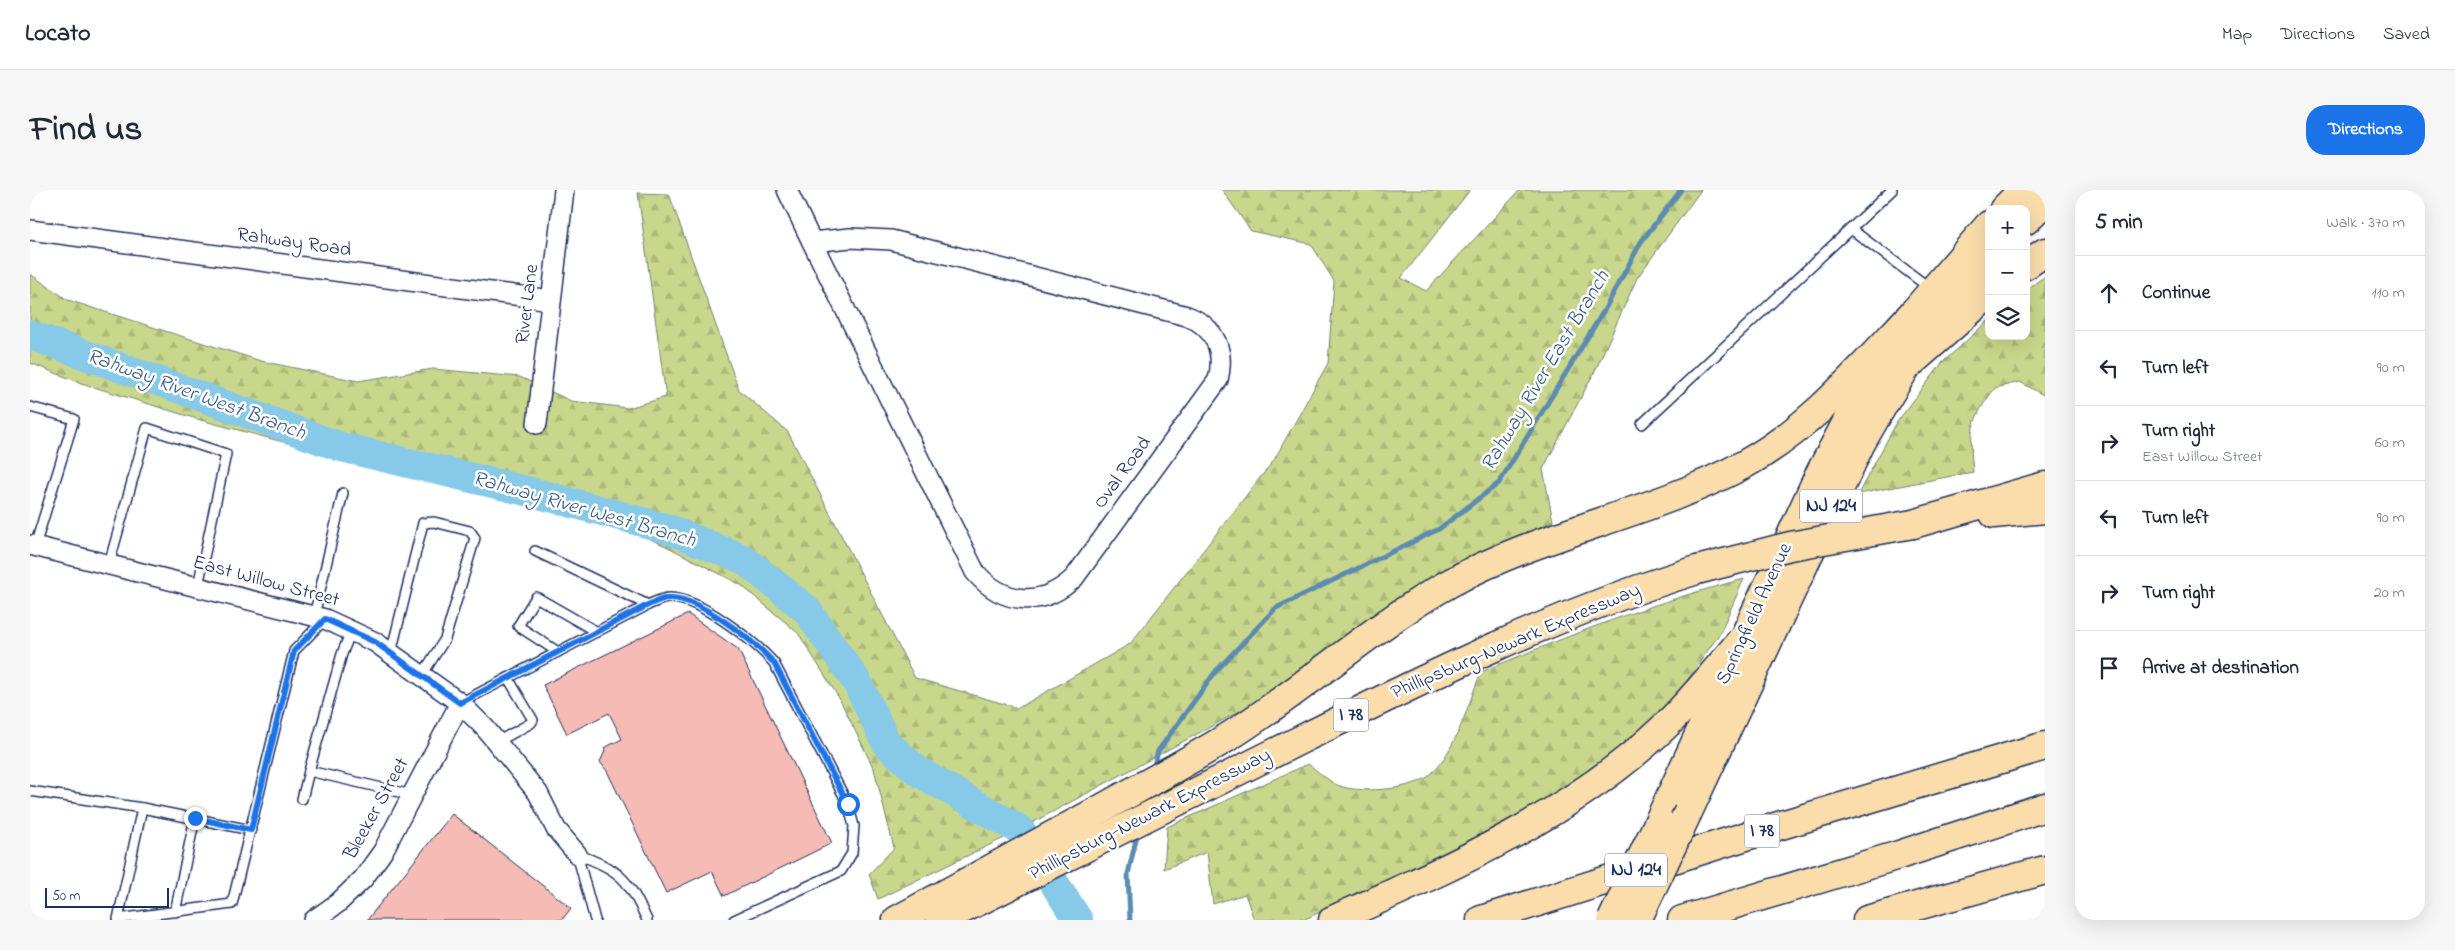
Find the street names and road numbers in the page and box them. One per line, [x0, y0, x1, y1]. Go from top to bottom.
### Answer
street label: Rahway Road [235, 221, 353, 265]
street label: River Lane [509, 262, 547, 346]
street label: Oval Road [1087, 431, 1159, 515]
road number: NJ 124 [1800, 490, 1862, 522]
street label: Springfield Avenue [1709, 538, 1802, 690]
street label: East Willow Street [190, 549, 343, 616]
street label: Phillipsburg-Newark Expressway [1387, 576, 1646, 709]
road number: I 78 [1334, 698, 1368, 732]
street label: Phillipsburg-Newark Expressway [1024, 741, 1277, 890]
street label: Bleeker Street [336, 752, 417, 866]
road number: I 78 [1744, 814, 1780, 848]
road number: NJ 124 [1605, 854, 1667, 886]

